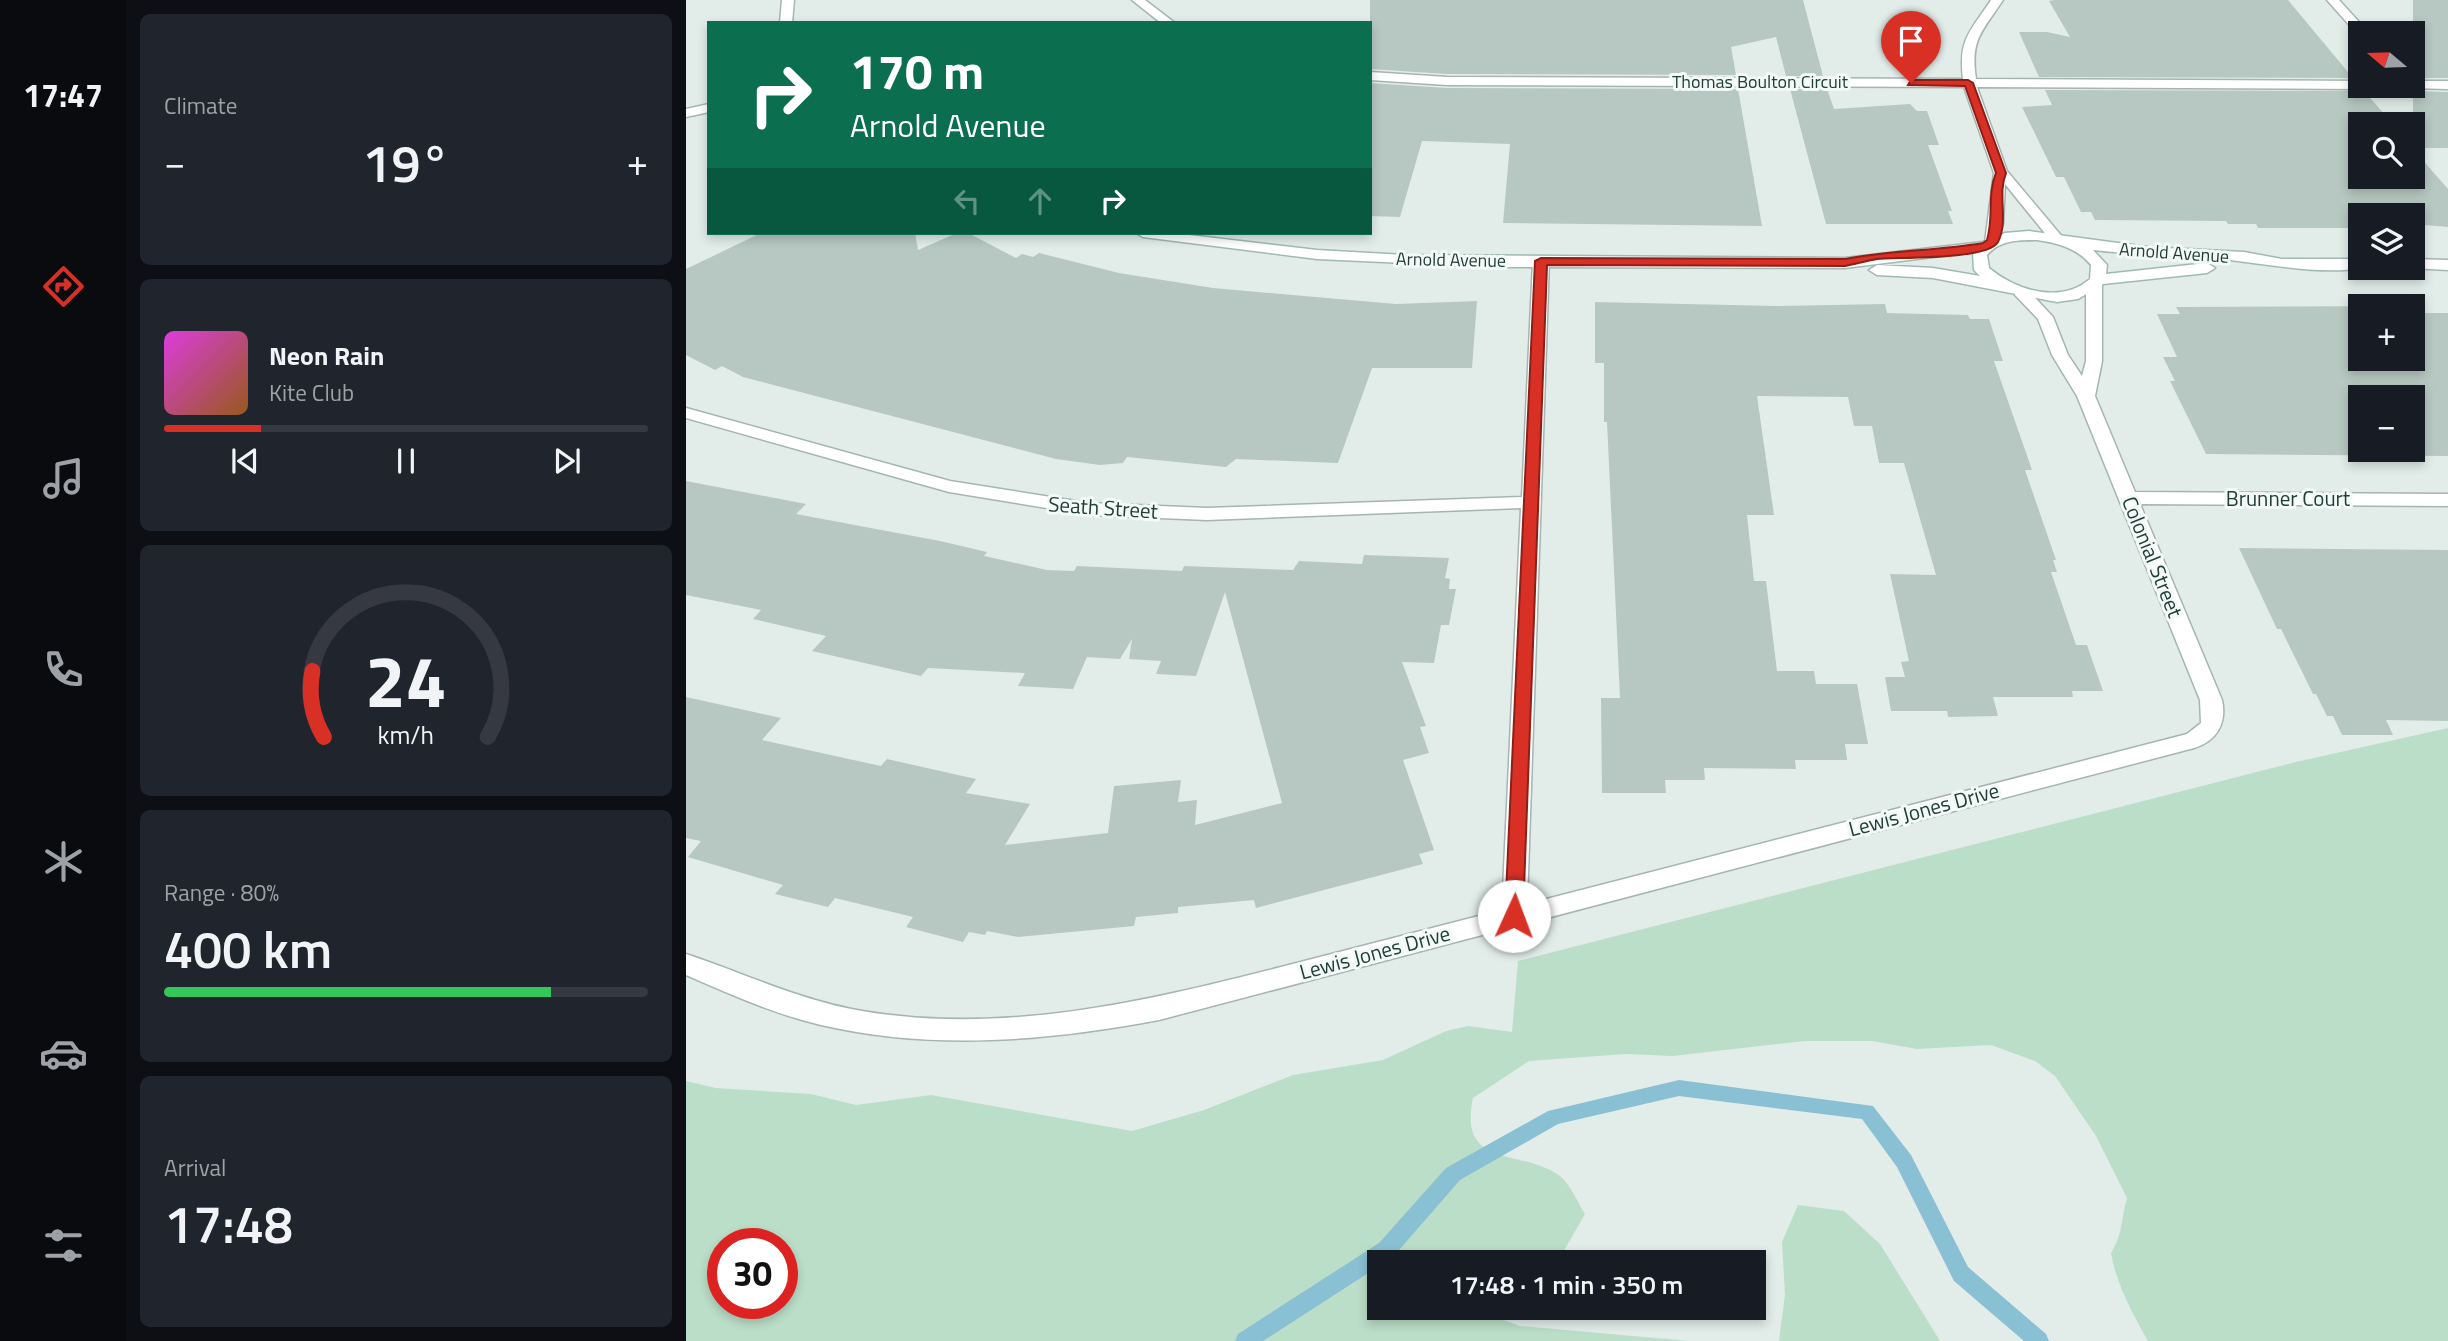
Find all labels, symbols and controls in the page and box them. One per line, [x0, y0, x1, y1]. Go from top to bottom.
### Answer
pin [1881, 11, 1941, 83]
north arrow [2348, 21, 2426, 98]
map controls [2348, 21, 2425, 462]
icon: arrive [1892, 22, 1930, 60]
text: 170 m [850, 33, 984, 108]
icon: right [735, 49, 826, 140]
street label: Thomas Boulton Circuit [1672, 68, 1849, 95]
text: 17:47 [23, 71, 103, 119]
text: Climate [164, 88, 237, 123]
text: Arnold Avenue [850, 101, 1046, 149]
button: search [2348, 112, 2425, 189]
text: 19° [362, 123, 450, 202]
text: − [164, 133, 185, 191]
text: + [627, 133, 648, 191]
icon: left [948, 182, 986, 220]
icon: ahead [1021, 182, 1059, 220]
icon: right [1094, 182, 1132, 220]
button: layers [2348, 203, 2425, 280]
street label: Arnold Avenue [2118, 235, 2230, 270]
street label: Arnold Avenue [1396, 245, 1506, 274]
icon: directions [39, 262, 88, 311]
button: + [2348, 294, 2425, 371]
text: Neon Rain [269, 336, 384, 375]
text: Kite Club [269, 375, 354, 410]
button: − [2348, 385, 2425, 462]
icon: previous [226, 442, 264, 480]
icon: pause [387, 442, 425, 480]
icon: next [548, 442, 586, 480]
icon: music [39, 454, 88, 503]
street label: Brunner Court [2226, 482, 2351, 514]
street label: Seath Street [1047, 487, 1160, 527]
street label: Colonial Street [2114, 491, 2192, 623]
text: 24 [365, 625, 447, 735]
icon: phone [39, 645, 88, 694]
text: km/h [378, 715, 434, 753]
street label: Lewis Jones Drive [1845, 774, 2003, 845]
icon: climate [39, 837, 88, 886]
text: Range · 80% [164, 875, 279, 910]
position arrow [1477, 879, 1551, 953]
text: 400 km [164, 909, 332, 988]
street label: Lewis Jones Drive [1296, 917, 1454, 988]
icon: car [39, 1029, 88, 1078]
text: Arrival [164, 1150, 226, 1185]
text: 17:48 [164, 1184, 293, 1263]
icon: filters [39, 1221, 88, 1270]
speed limit sign: 30 [707, 1228, 798, 1319]
text: 17:48 · 1 min · 350 m [1450, 1265, 1683, 1304]

